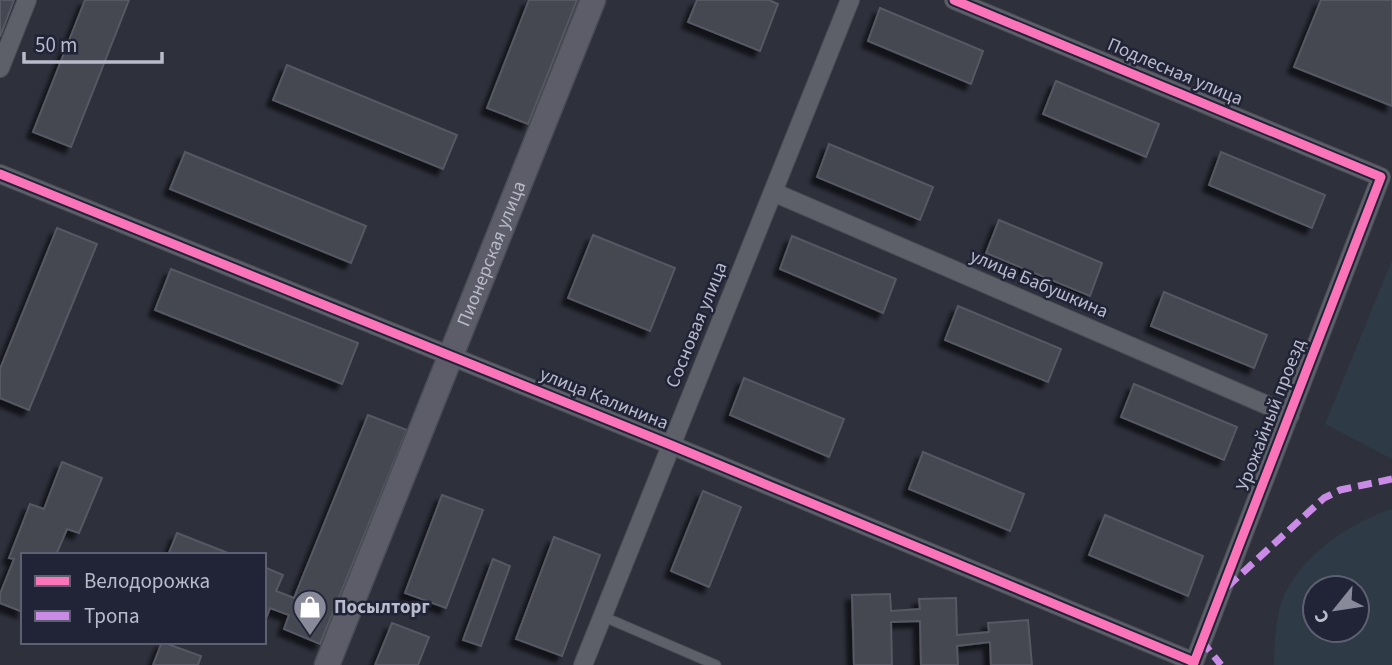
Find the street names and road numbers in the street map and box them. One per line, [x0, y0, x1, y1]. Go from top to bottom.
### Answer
street label: Подлесная улица [1103, 31, 1247, 113]
street label: Пионерская улица [450, 177, 533, 331]
street label: улица Бабушкина [966, 243, 1112, 325]
street label: Сосновая улица [659, 258, 735, 392]
street label: Урожайный проезд [1230, 335, 1312, 495]
street label: улица Калинина [536, 361, 672, 437]

